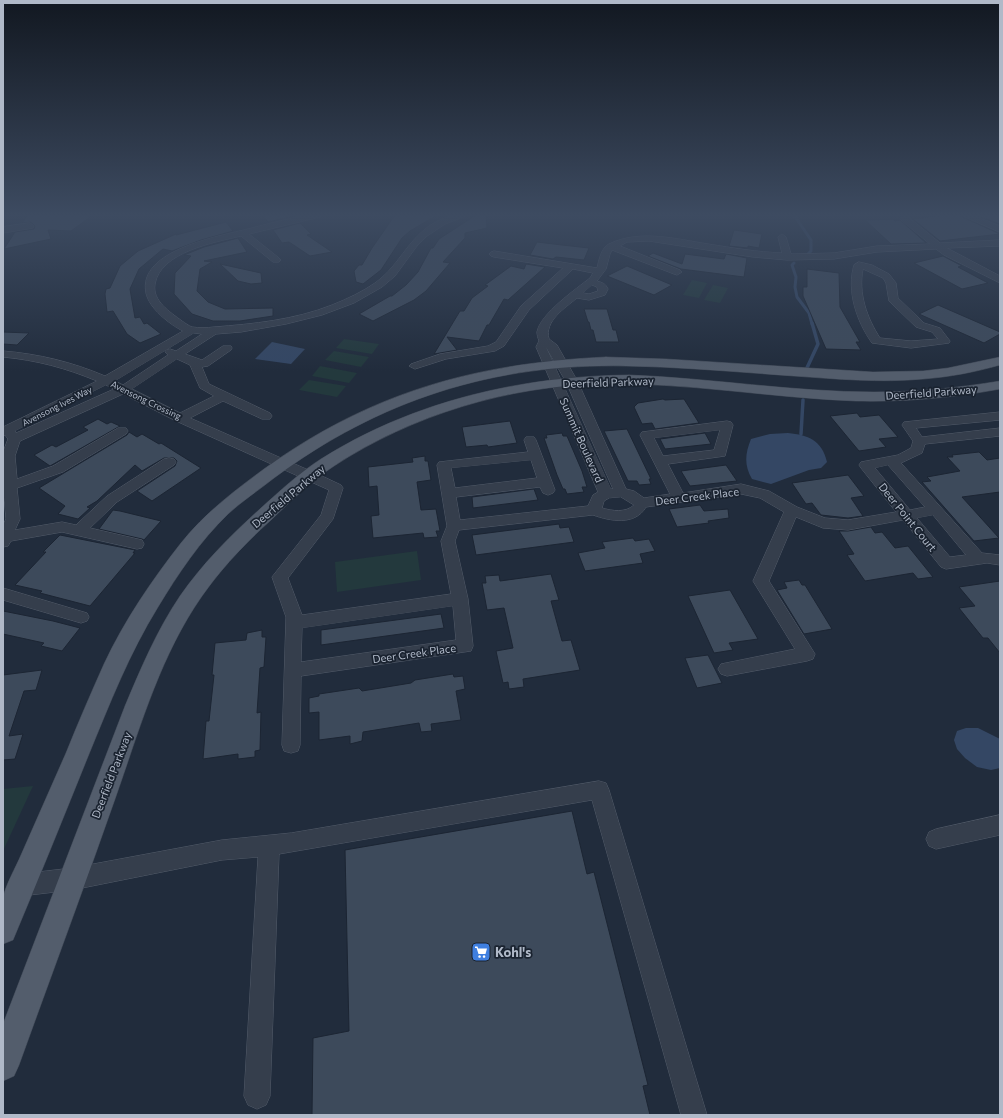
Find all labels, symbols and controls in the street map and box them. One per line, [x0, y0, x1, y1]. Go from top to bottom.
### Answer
street label: Deerfield Parkway [562, 374, 654, 390]
street label: Avensong Crossing [109, 378, 183, 422]
street label: Deerfield Parkway [885, 382, 977, 402]
street label: Avensong Ives Way [20, 383, 94, 428]
street label: Summit Boulevard [557, 396, 607, 484]
street label: Deerfield Parkway [249, 461, 327, 530]
street label: Deer Point Court [876, 480, 940, 554]
street label: Deer Creek Place [654, 484, 740, 508]
street label: Deer Creek Place [371, 641, 457, 665]
street label: Deerfield Parkway [89, 730, 134, 820]
supermarket icon: Kohl's [470, 941, 492, 963]
place label: Kohl's [495, 944, 531, 960]

